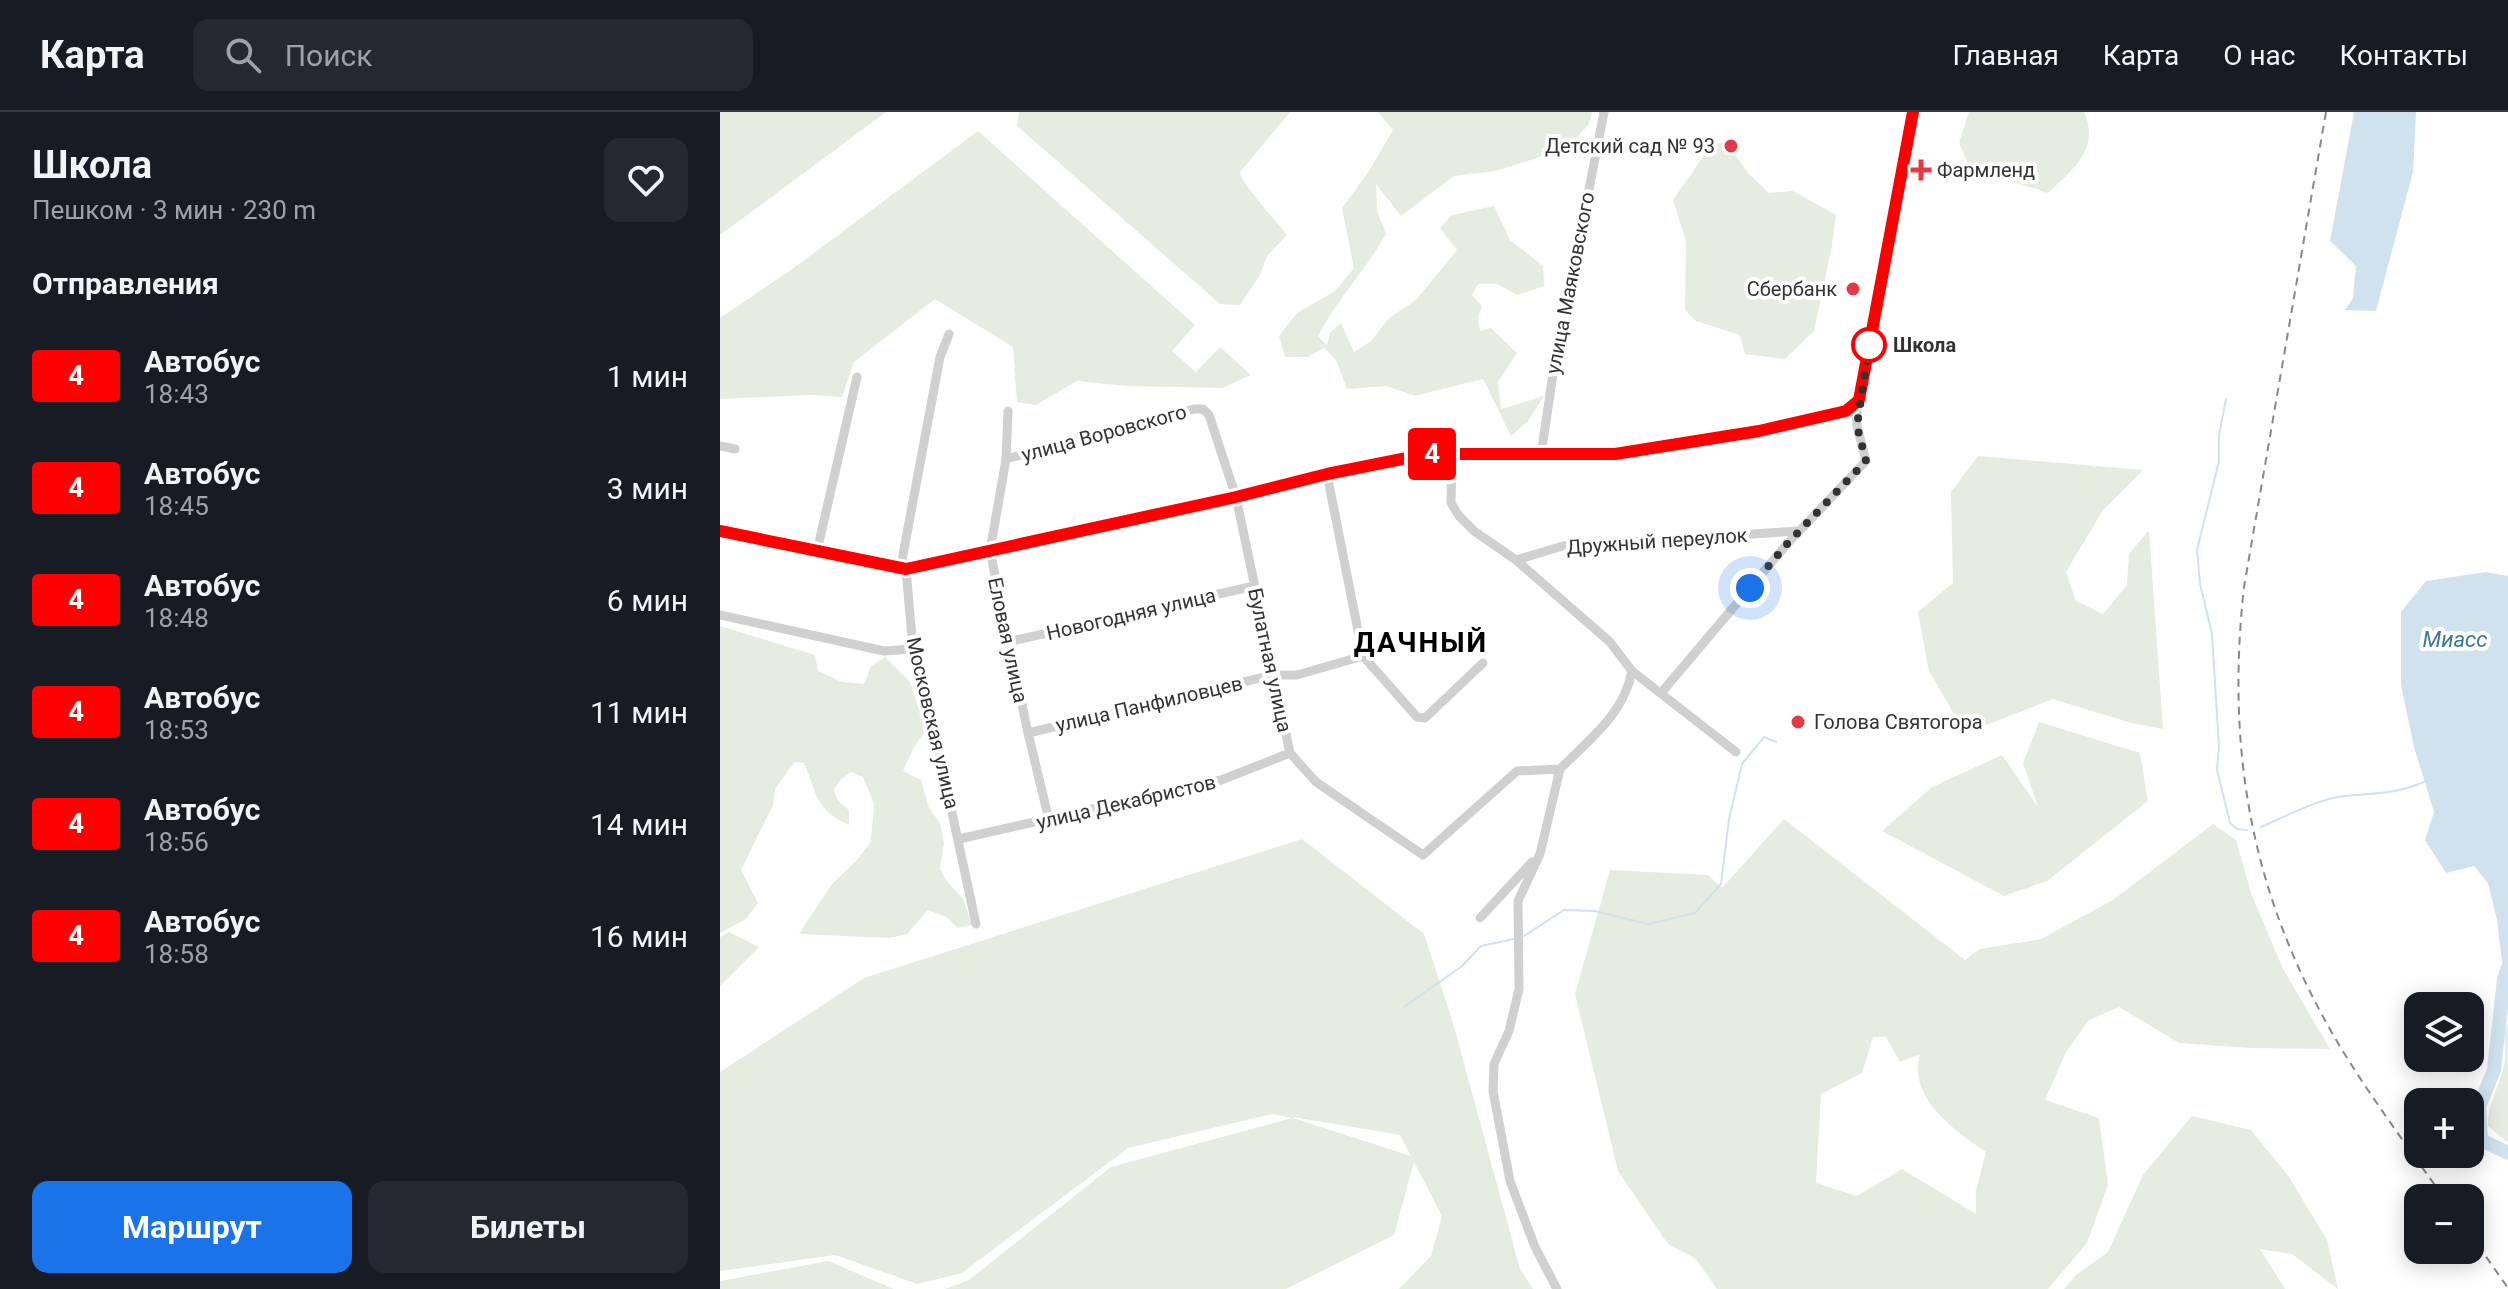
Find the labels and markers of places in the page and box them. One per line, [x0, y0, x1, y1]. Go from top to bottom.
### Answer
place label: Детский сад № 93 [1545, 134, 1715, 158]
marker: Детский сад № 93 [1722, 137, 1740, 155]
place label: Фармленд [1937, 158, 2035, 182]
marker: Фармленд [1912, 161, 1930, 179]
place label: Сбербанк [1747, 277, 1837, 301]
marker: Сбербанк [1844, 280, 1862, 298]
marker: Школа [1852, 328, 1886, 362]
place label: Школа [1893, 333, 1956, 357]
place label: Голова Святогора [1814, 710, 1983, 734]
marker: Голова Святогора [1789, 713, 1807, 731]

